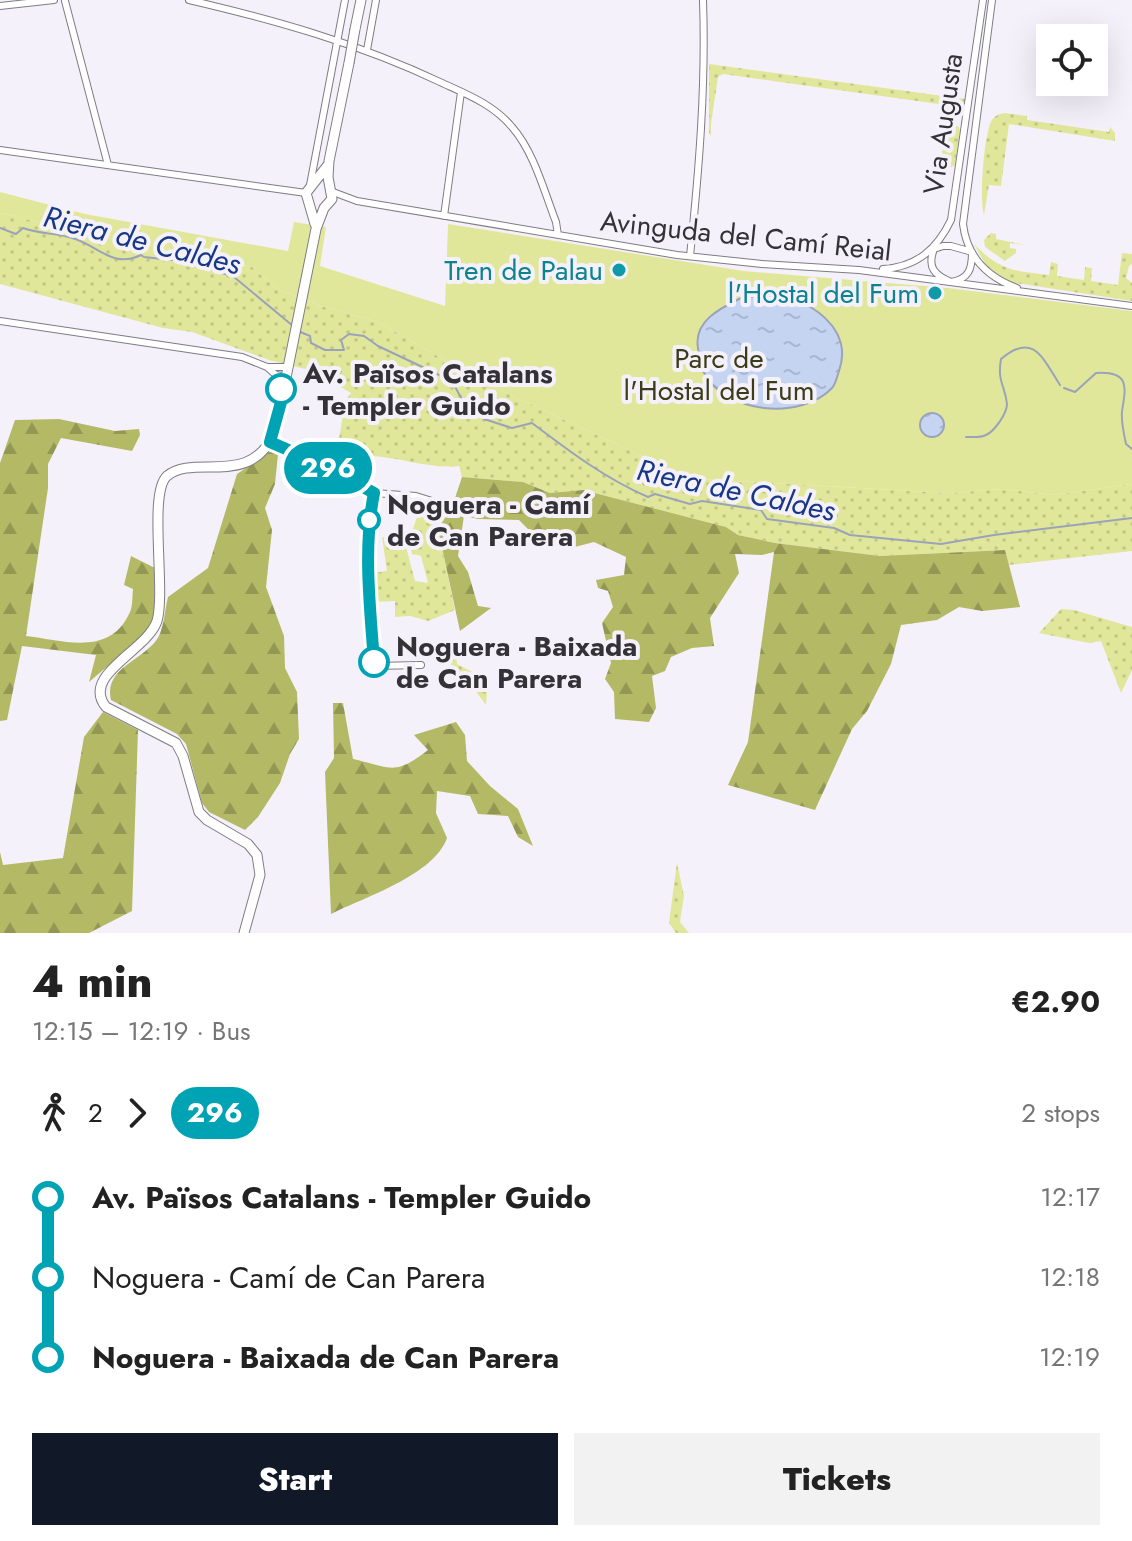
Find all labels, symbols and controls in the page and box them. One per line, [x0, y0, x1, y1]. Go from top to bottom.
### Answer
map controls [1036, 24, 1108, 96]
button: locate [1036, 24, 1108, 96]
street label: Via Augusta [913, 51, 973, 197]
water label: Riera de Caldes [39, 195, 245, 285]
street label: Avinguda del Camí Reial [598, 200, 894, 272]
place label: Tren de Palau [444, 250, 603, 291]
marker: Tren de Palau [610, 261, 628, 279]
place label: l'Hostal del Fum [728, 273, 919, 314]
marker: l'Hostal del Fum [926, 284, 944, 302]
park label: Parc de l'Hostal del Fum [623, 338, 815, 411]
place label: Av. Països Catalans - Templer Guido [302, 353, 553, 426]
marker: Av. Països Catalans - Templer Guido [266, 374, 296, 404]
line badge: 296 [282, 442, 374, 494]
text: 296 [300, 447, 356, 488]
water label: Riera de Caldes [633, 448, 839, 532]
place label: Noguera - Camí de Can Parera [387, 484, 591, 557]
marker: Noguera - Camí de Can Parera [358, 509, 380, 531]
place label: Noguera - Baixada de Can Parera [396, 626, 637, 699]
marker: Noguera - Baixada de Can Parera [359, 647, 389, 677]
text: 4 min [32, 950, 152, 1014]
text: €2.90 [1011, 980, 1100, 1023]
text: 12:15 – 12:19 · Bus [32, 1012, 251, 1050]
icon: walk [32, 1091, 76, 1135]
icon: forward [115, 1091, 159, 1135]
text: 296 [187, 1092, 243, 1133]
text: 2 [88, 1094, 103, 1132]
text: 2 stops [1021, 1094, 1100, 1132]
text: Av. Països Catalans - Templer Guido [92, 1176, 591, 1219]
text: 12:17 [1040, 1178, 1100, 1216]
text: Noguera - Camí de Can Parera [92, 1256, 485, 1299]
text: 12:18 [1040, 1258, 1100, 1296]
text: Noguera - Baixada de Can Parera [92, 1336, 559, 1379]
text: 12:19 [1039, 1338, 1100, 1376]
button: Start [32, 1433, 558, 1525]
button: Tickets [574, 1433, 1100, 1525]

